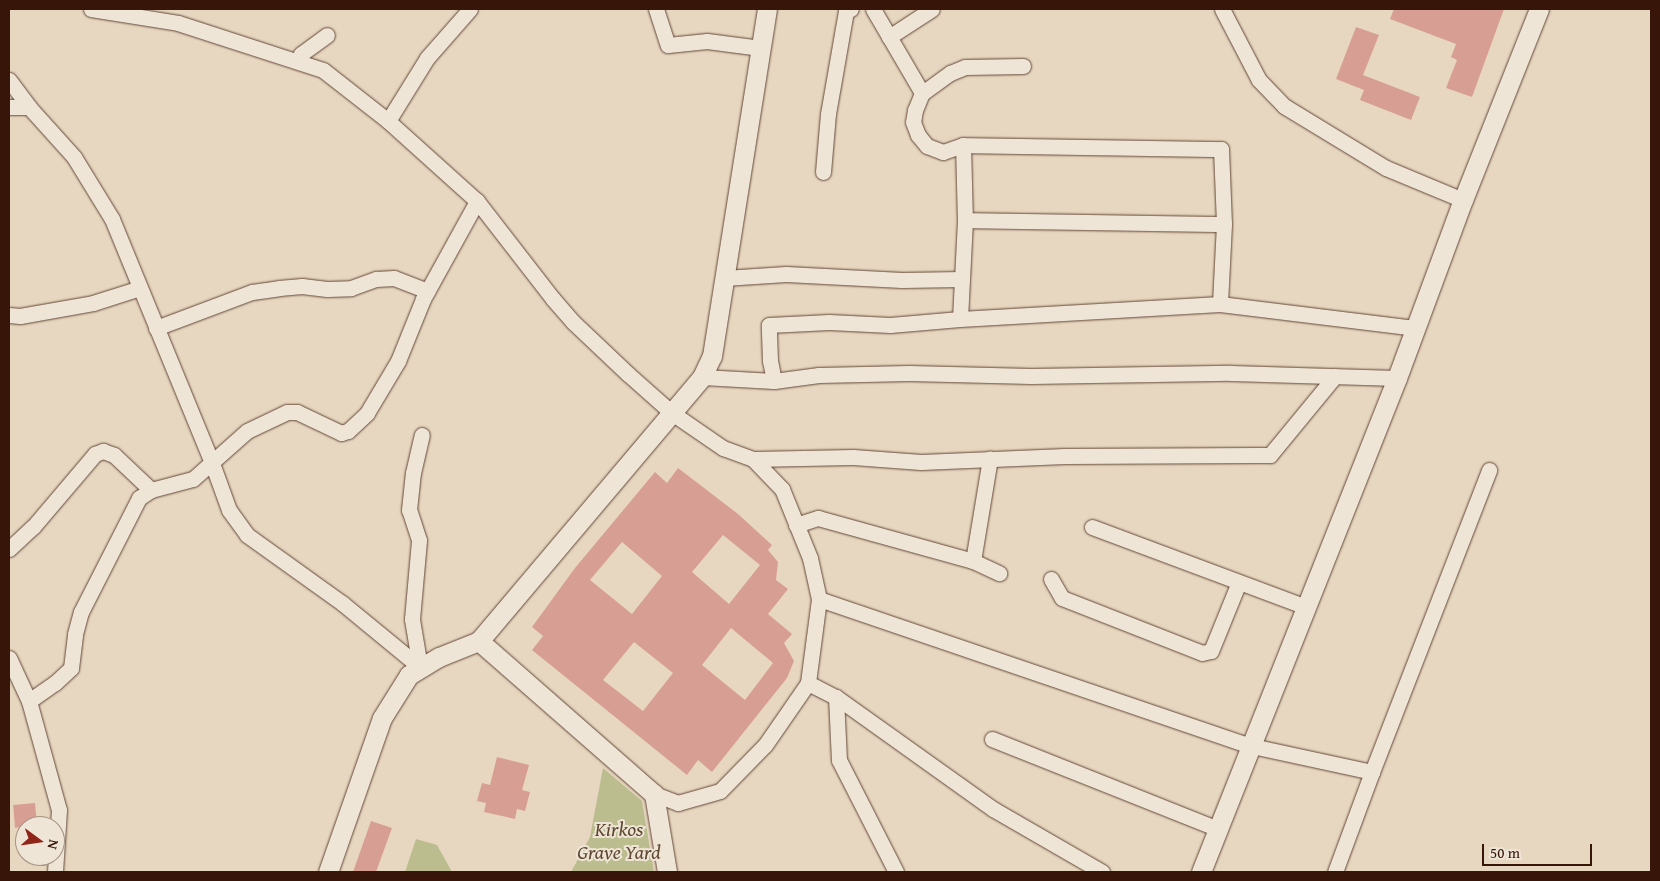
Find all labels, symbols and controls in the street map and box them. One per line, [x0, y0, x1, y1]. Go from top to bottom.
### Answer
north arrow [15, 816, 65, 866]
park label: Kirkos Grave Yard [577, 816, 661, 863]
scale bar [1485, 834, 1595, 866]
text: N [43, 837, 64, 851]
text: 50 m [1490, 842, 1520, 863]

